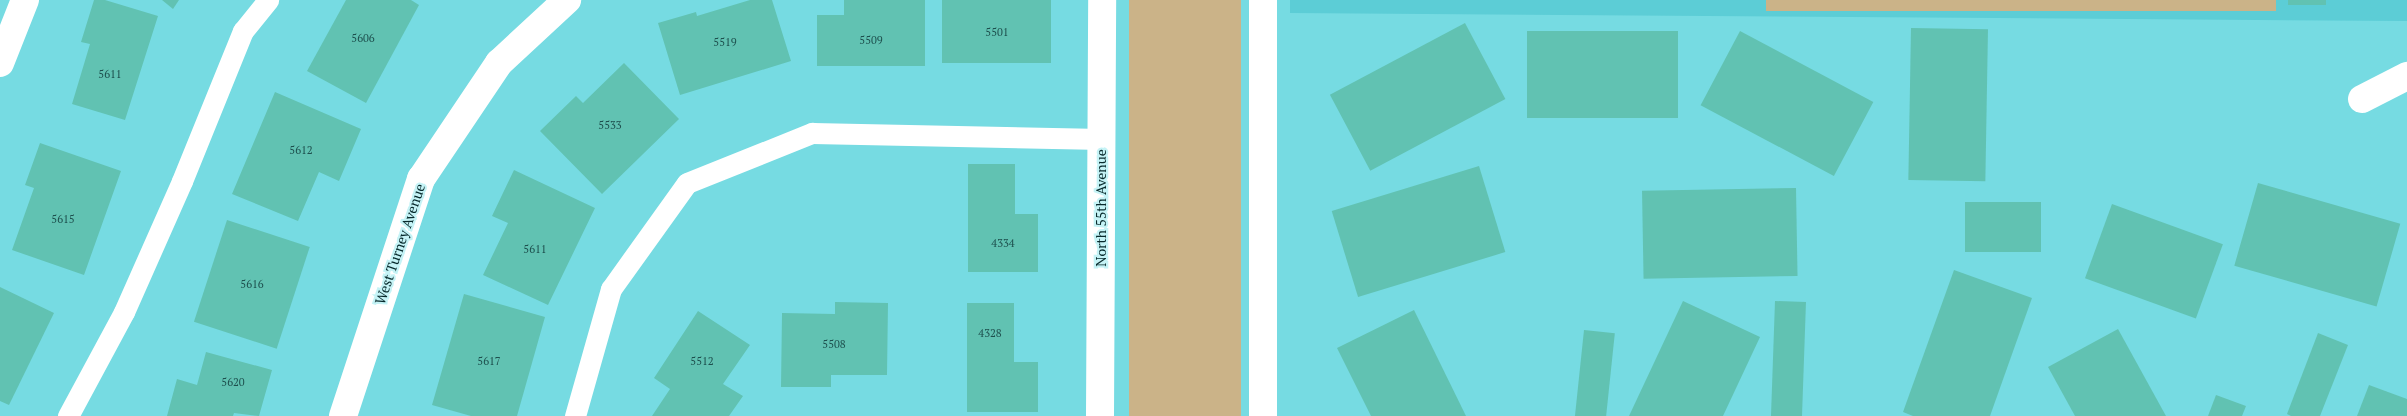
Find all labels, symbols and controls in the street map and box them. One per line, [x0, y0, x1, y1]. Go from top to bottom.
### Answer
house number: 5501 [985, 25, 1009, 39]
house number: 5606 [351, 31, 375, 45]
house number: 5509 [859, 33, 883, 47]
house number: 5519 [713, 35, 737, 49]
house number: 5611 [98, 67, 122, 81]
house number: 5533 [598, 118, 622, 132]
house number: 5612 [289, 143, 313, 157]
street label: North 55th Avenue [1093, 149, 1109, 267]
street label: West Turney Avenue [371, 181, 429, 307]
house number: 5615 [51, 212, 75, 226]
house number: 4334 [991, 236, 1015, 250]
house number: 5611 [523, 242, 547, 256]
house number: 5616 [240, 277, 264, 291]
house number: 4328 [978, 326, 1002, 340]
house number: 5508 [822, 337, 846, 351]
house number: 5617 [477, 354, 501, 368]
house number: 5512 [690, 354, 714, 368]
house number: 5620 [221, 375, 245, 389]

